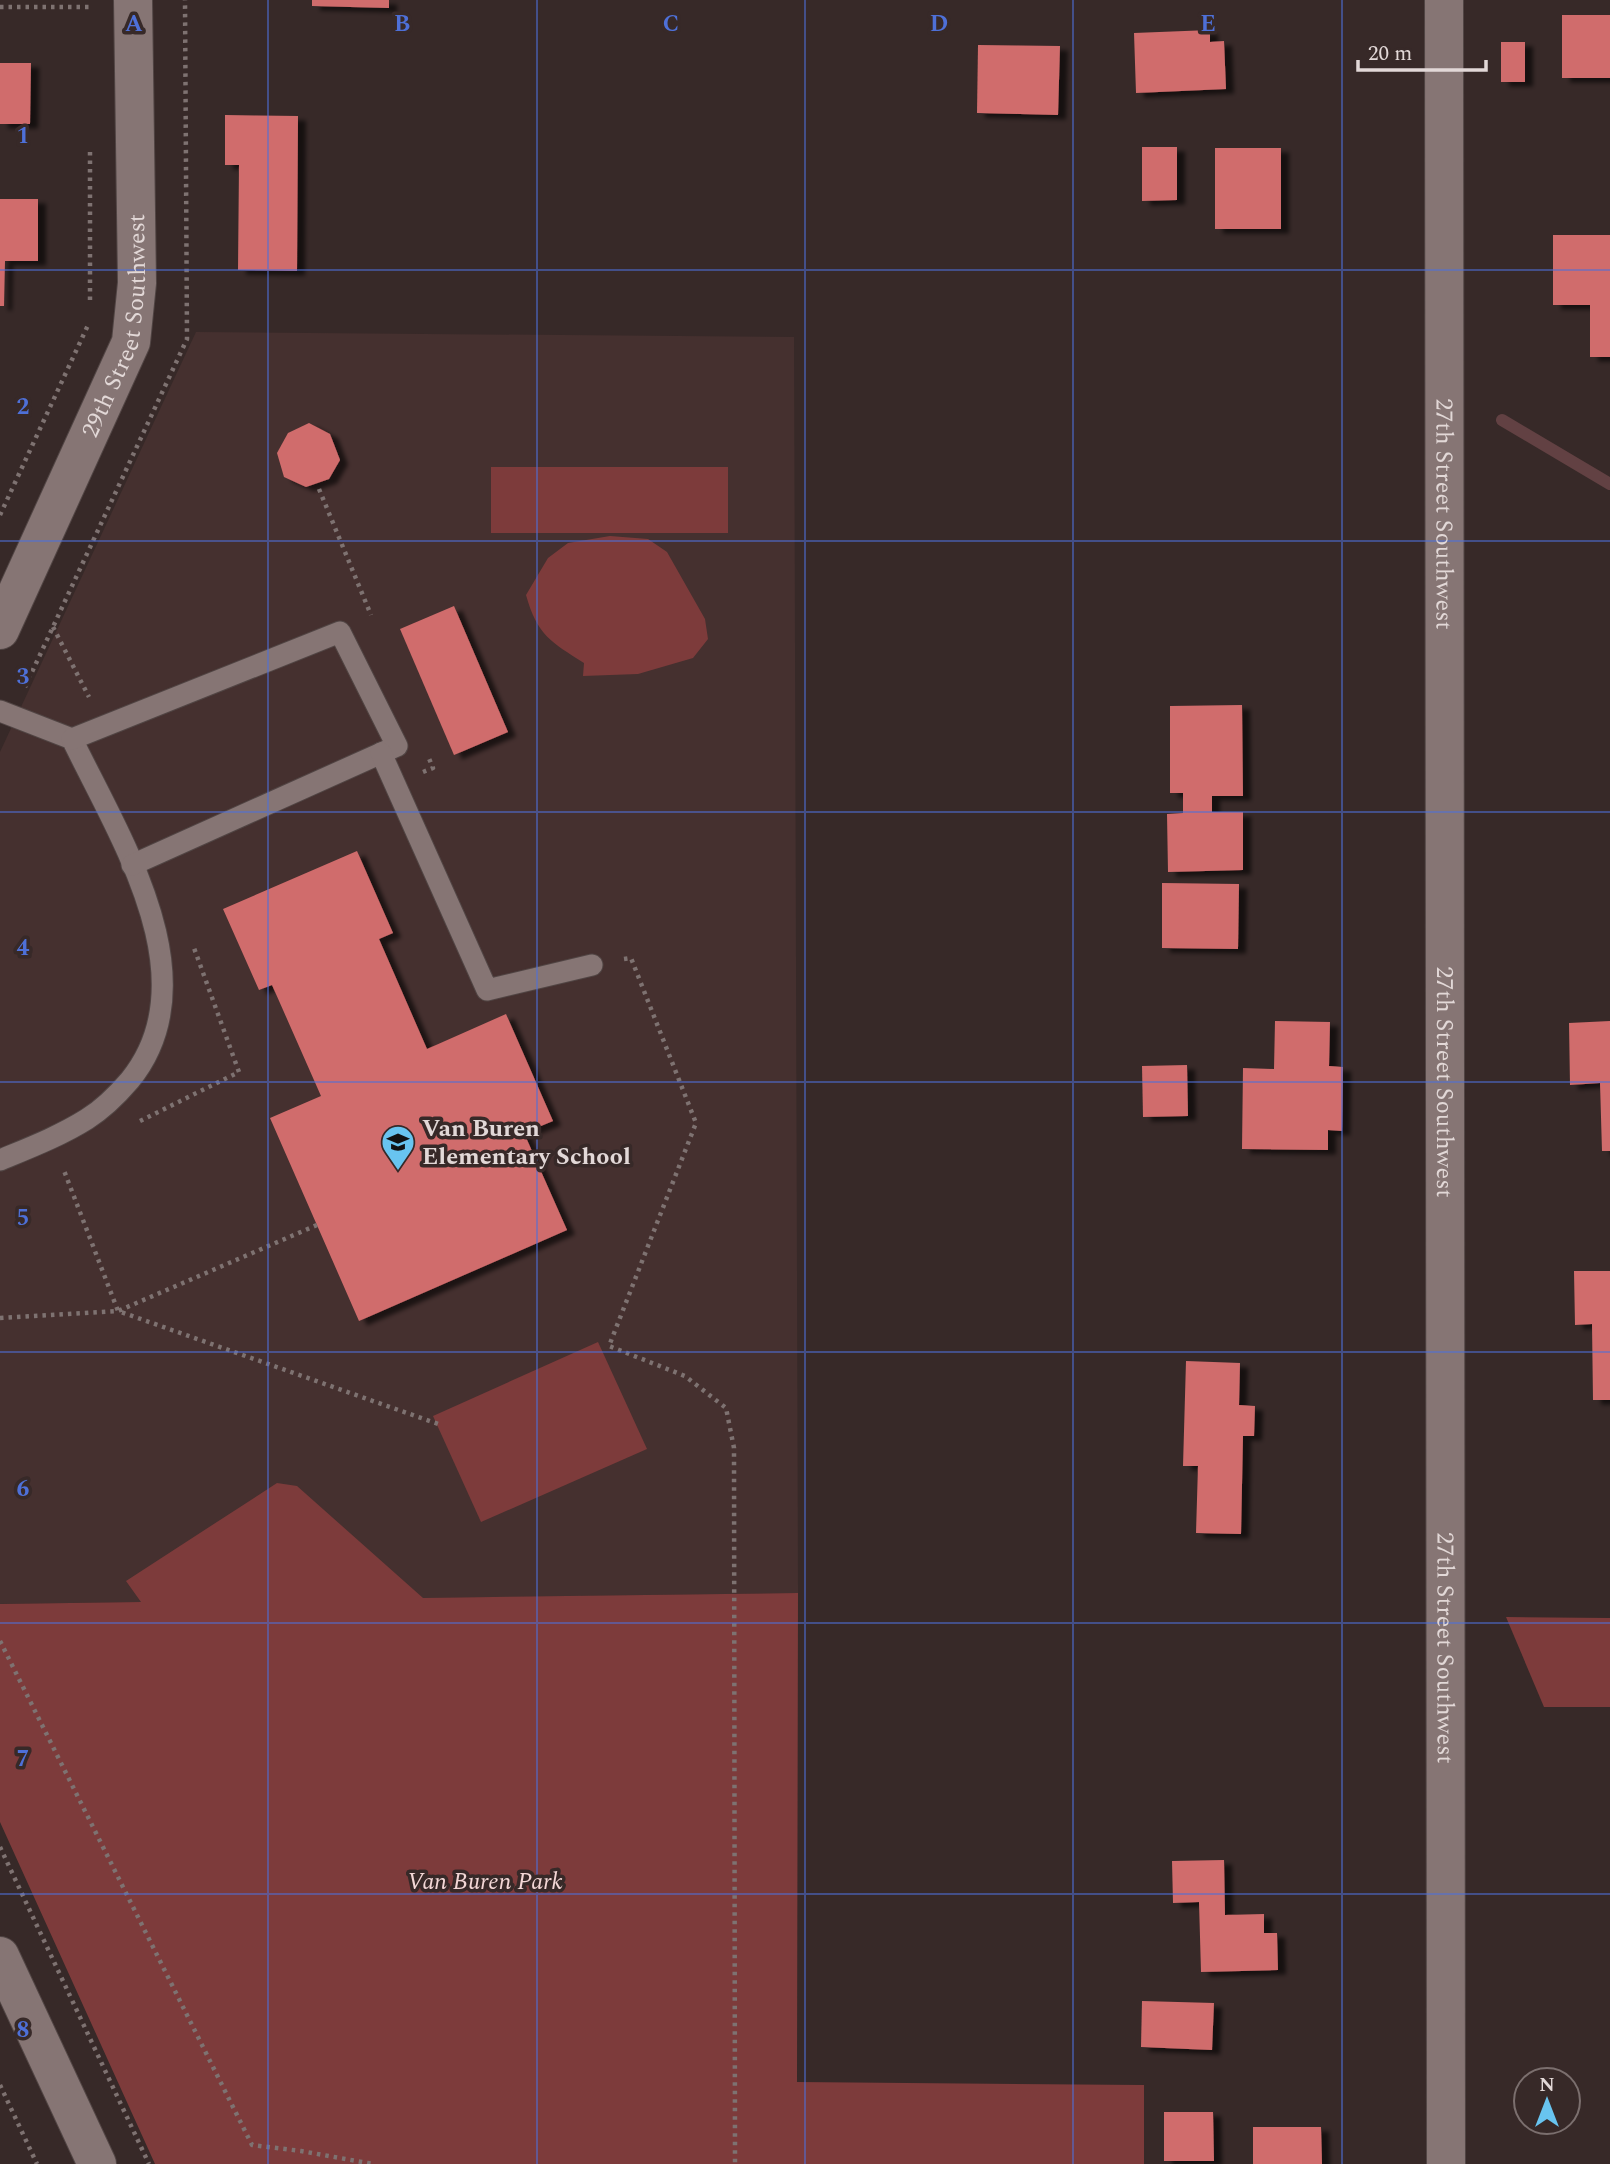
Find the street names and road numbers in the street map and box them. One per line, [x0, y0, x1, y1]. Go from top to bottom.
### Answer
street label: 29th Street Southwest [73, 214, 156, 444]
street label: 27th Street Southwest [1425, 398, 1462, 630]
street label: 27th Street Southwest [1426, 966, 1462, 1198]
street label: 27th Street Southwest [1426, 1532, 1463, 1764]

